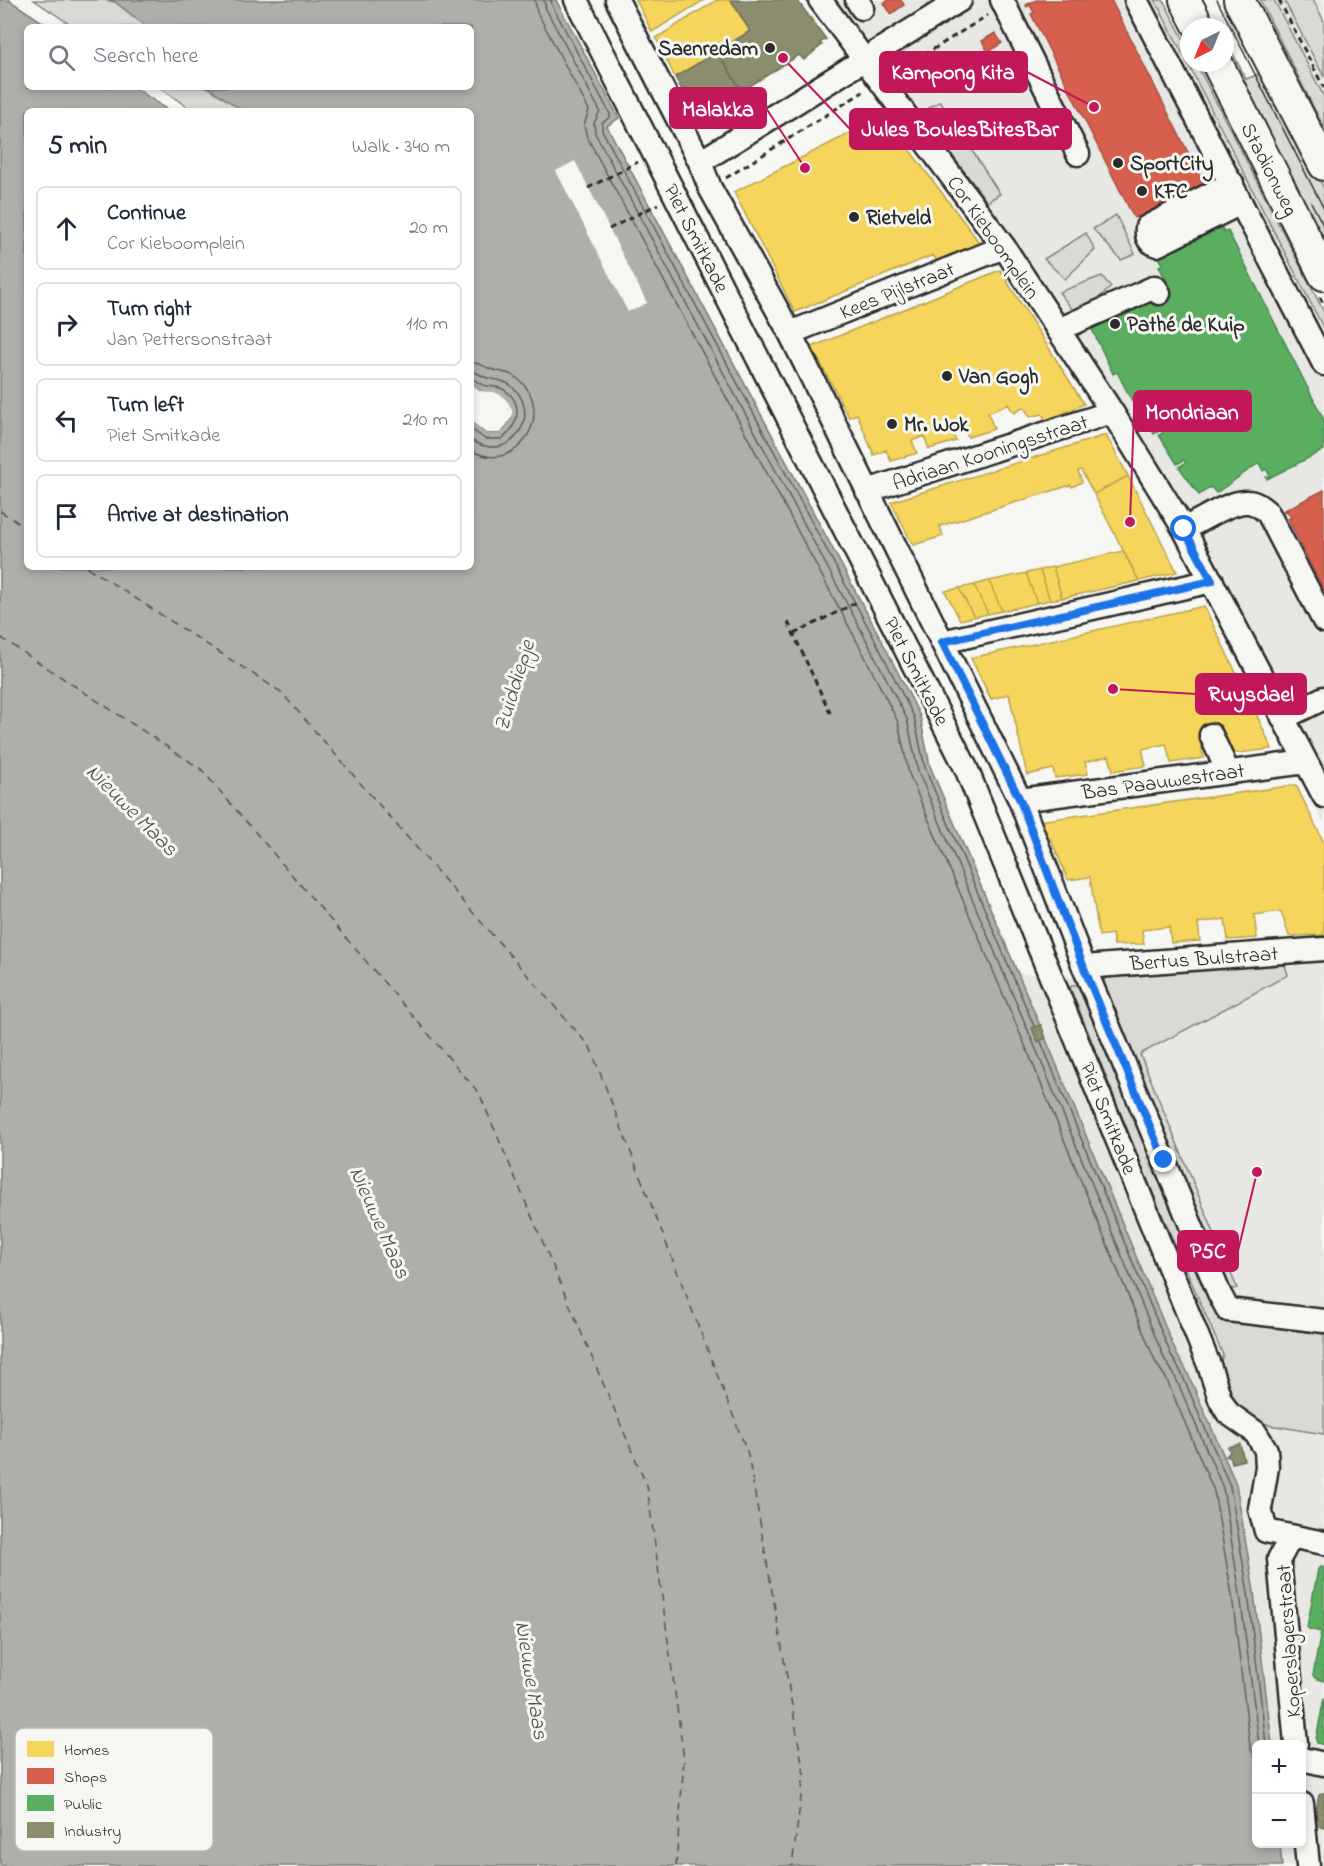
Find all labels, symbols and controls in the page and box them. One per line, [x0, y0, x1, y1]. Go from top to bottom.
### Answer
north arrow [1180, 18, 1234, 72]
search box [24, 24, 474, 90]
place label: Saenredam [658, 35, 758, 65]
icon: search [45, 41, 78, 74]
text: Search here [93, 41, 198, 73]
marker: Saenredam [763, 41, 777, 55]
callout: Kampong Kita [880, 52, 1027, 92]
text: Kampong Kita [891, 58, 1015, 91]
callout: Malakka [670, 88, 766, 128]
text: Malakka [682, 95, 754, 127]
callout: Jules BoulesBitesBar [850, 109, 1071, 149]
text: Jules BoulesBitesBar [861, 115, 1060, 147]
street label: Stadionweg [1230, 118, 1305, 223]
text: 5 min [48, 128, 107, 166]
text: Walk · 340 m [352, 133, 450, 162]
place label: SportCity [1130, 150, 1214, 182]
marker: SportCity [1111, 156, 1125, 170]
street label: Cor Kieboomplein [939, 170, 1046, 306]
place label: KFC [1154, 178, 1188, 208]
street label: Piet Smitkade [655, 179, 736, 299]
marker: KFC [1135, 184, 1149, 198]
text: Continue [107, 198, 186, 230]
place label: Rietveld [866, 204, 932, 234]
marker: Rietveld [847, 210, 861, 224]
icon: ahead [50, 212, 83, 245]
text: 20 m [409, 214, 448, 243]
text: Cor Kieboomplein [107, 230, 245, 259]
street label: Kees Pijlstraat [836, 255, 960, 328]
text: Turn right [107, 294, 192, 326]
icon: right [50, 308, 83, 341]
text: 110 m [406, 310, 448, 339]
place label: Pathé de Kuip [1127, 311, 1245, 341]
marker: Pathé de Kuip [1108, 317, 1122, 331]
text: Jan Pettersonstraat [107, 326, 272, 355]
place label: Van Gogh [958, 363, 1039, 395]
marker: Van Gogh [940, 369, 954, 383]
text: Turn left [107, 390, 184, 422]
callout: Mondriaan [1134, 391, 1251, 431]
text: Mondriaan [1145, 398, 1239, 430]
icon: left [50, 404, 83, 437]
text: 210 m [403, 406, 448, 435]
street label: Adriaan Kooningsstraat [889, 408, 1093, 502]
place label: Mr. Wok [904, 411, 969, 441]
marker: Mr. Wok [885, 417, 899, 431]
text: Piet Smitkade [107, 422, 220, 451]
icon: arrive [50, 500, 83, 533]
text: Arrive at destination [107, 500, 289, 532]
route start [1170, 515, 1196, 541]
street label: Piet Smitkade [875, 612, 956, 732]
water label: Zuiddiepje [487, 635, 545, 735]
callout: Ruysdael [1196, 674, 1306, 714]
text: Ruysdael [1208, 680, 1294, 713]
street label: Bas Paauwestraat [1079, 757, 1247, 809]
water label: Nieuwe Maas [77, 758, 185, 865]
street label: Bertus Bulstraat [1128, 940, 1279, 980]
street label: Piet Smitkade [1071, 1058, 1144, 1180]
route end [1150, 1146, 1176, 1172]
water label: Nieuwe Maas [339, 1162, 417, 1285]
callout: P5C [1178, 1231, 1238, 1271]
text: P5C [1190, 1237, 1226, 1269]
street label: Koperslagerstraat [1270, 1563, 1312, 1718]
water label: Nieuwe Maas [505, 1619, 555, 1743]
legend [15, 1728, 213, 1851]
text: Homes [64, 1739, 109, 1763]
map controls [1252, 1740, 1306, 1848]
button: + [1252, 1740, 1306, 1794]
text: Shops [64, 1766, 107, 1790]
text: Public [64, 1793, 103, 1817]
button: − [1252, 1794, 1306, 1848]
text: Industry [64, 1820, 121, 1844]

